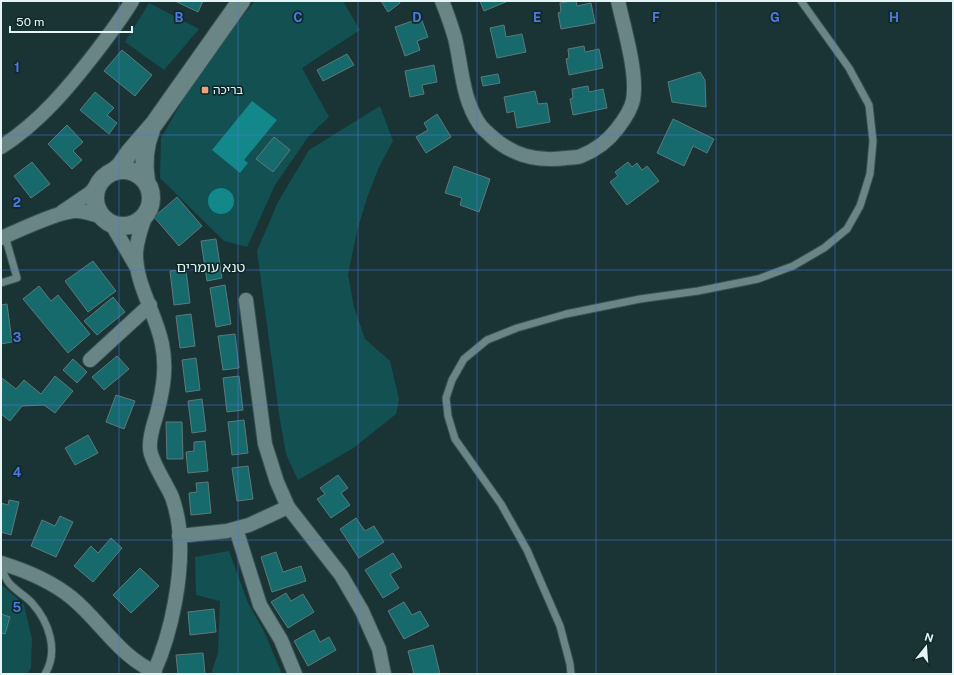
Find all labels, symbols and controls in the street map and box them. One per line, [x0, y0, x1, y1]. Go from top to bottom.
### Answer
scale bar [10, 8, 132, 34]
text: B [175, 10, 184, 25]
text: C [293, 10, 303, 25]
text: D [412, 10, 422, 25]
text: E [533, 10, 541, 25]
text: F [652, 10, 660, 25]
text: G [770, 10, 780, 25]
text: H [889, 10, 899, 25]
text: 50 m [16, 15, 44, 29]
text: 1 [14, 60, 20, 75]
place label: בריכה [213, 83, 243, 97]
marker: בריכה [200, 85, 210, 95]
text: 2 [13, 195, 21, 210]
district label: טנא עומרים [177, 259, 246, 275]
text: 3 [13, 330, 22, 345]
text: 4 [13, 465, 22, 480]
text: 5 [13, 600, 22, 615]
north arrow [906, 627, 946, 667]
text: N [923, 630, 935, 644]

